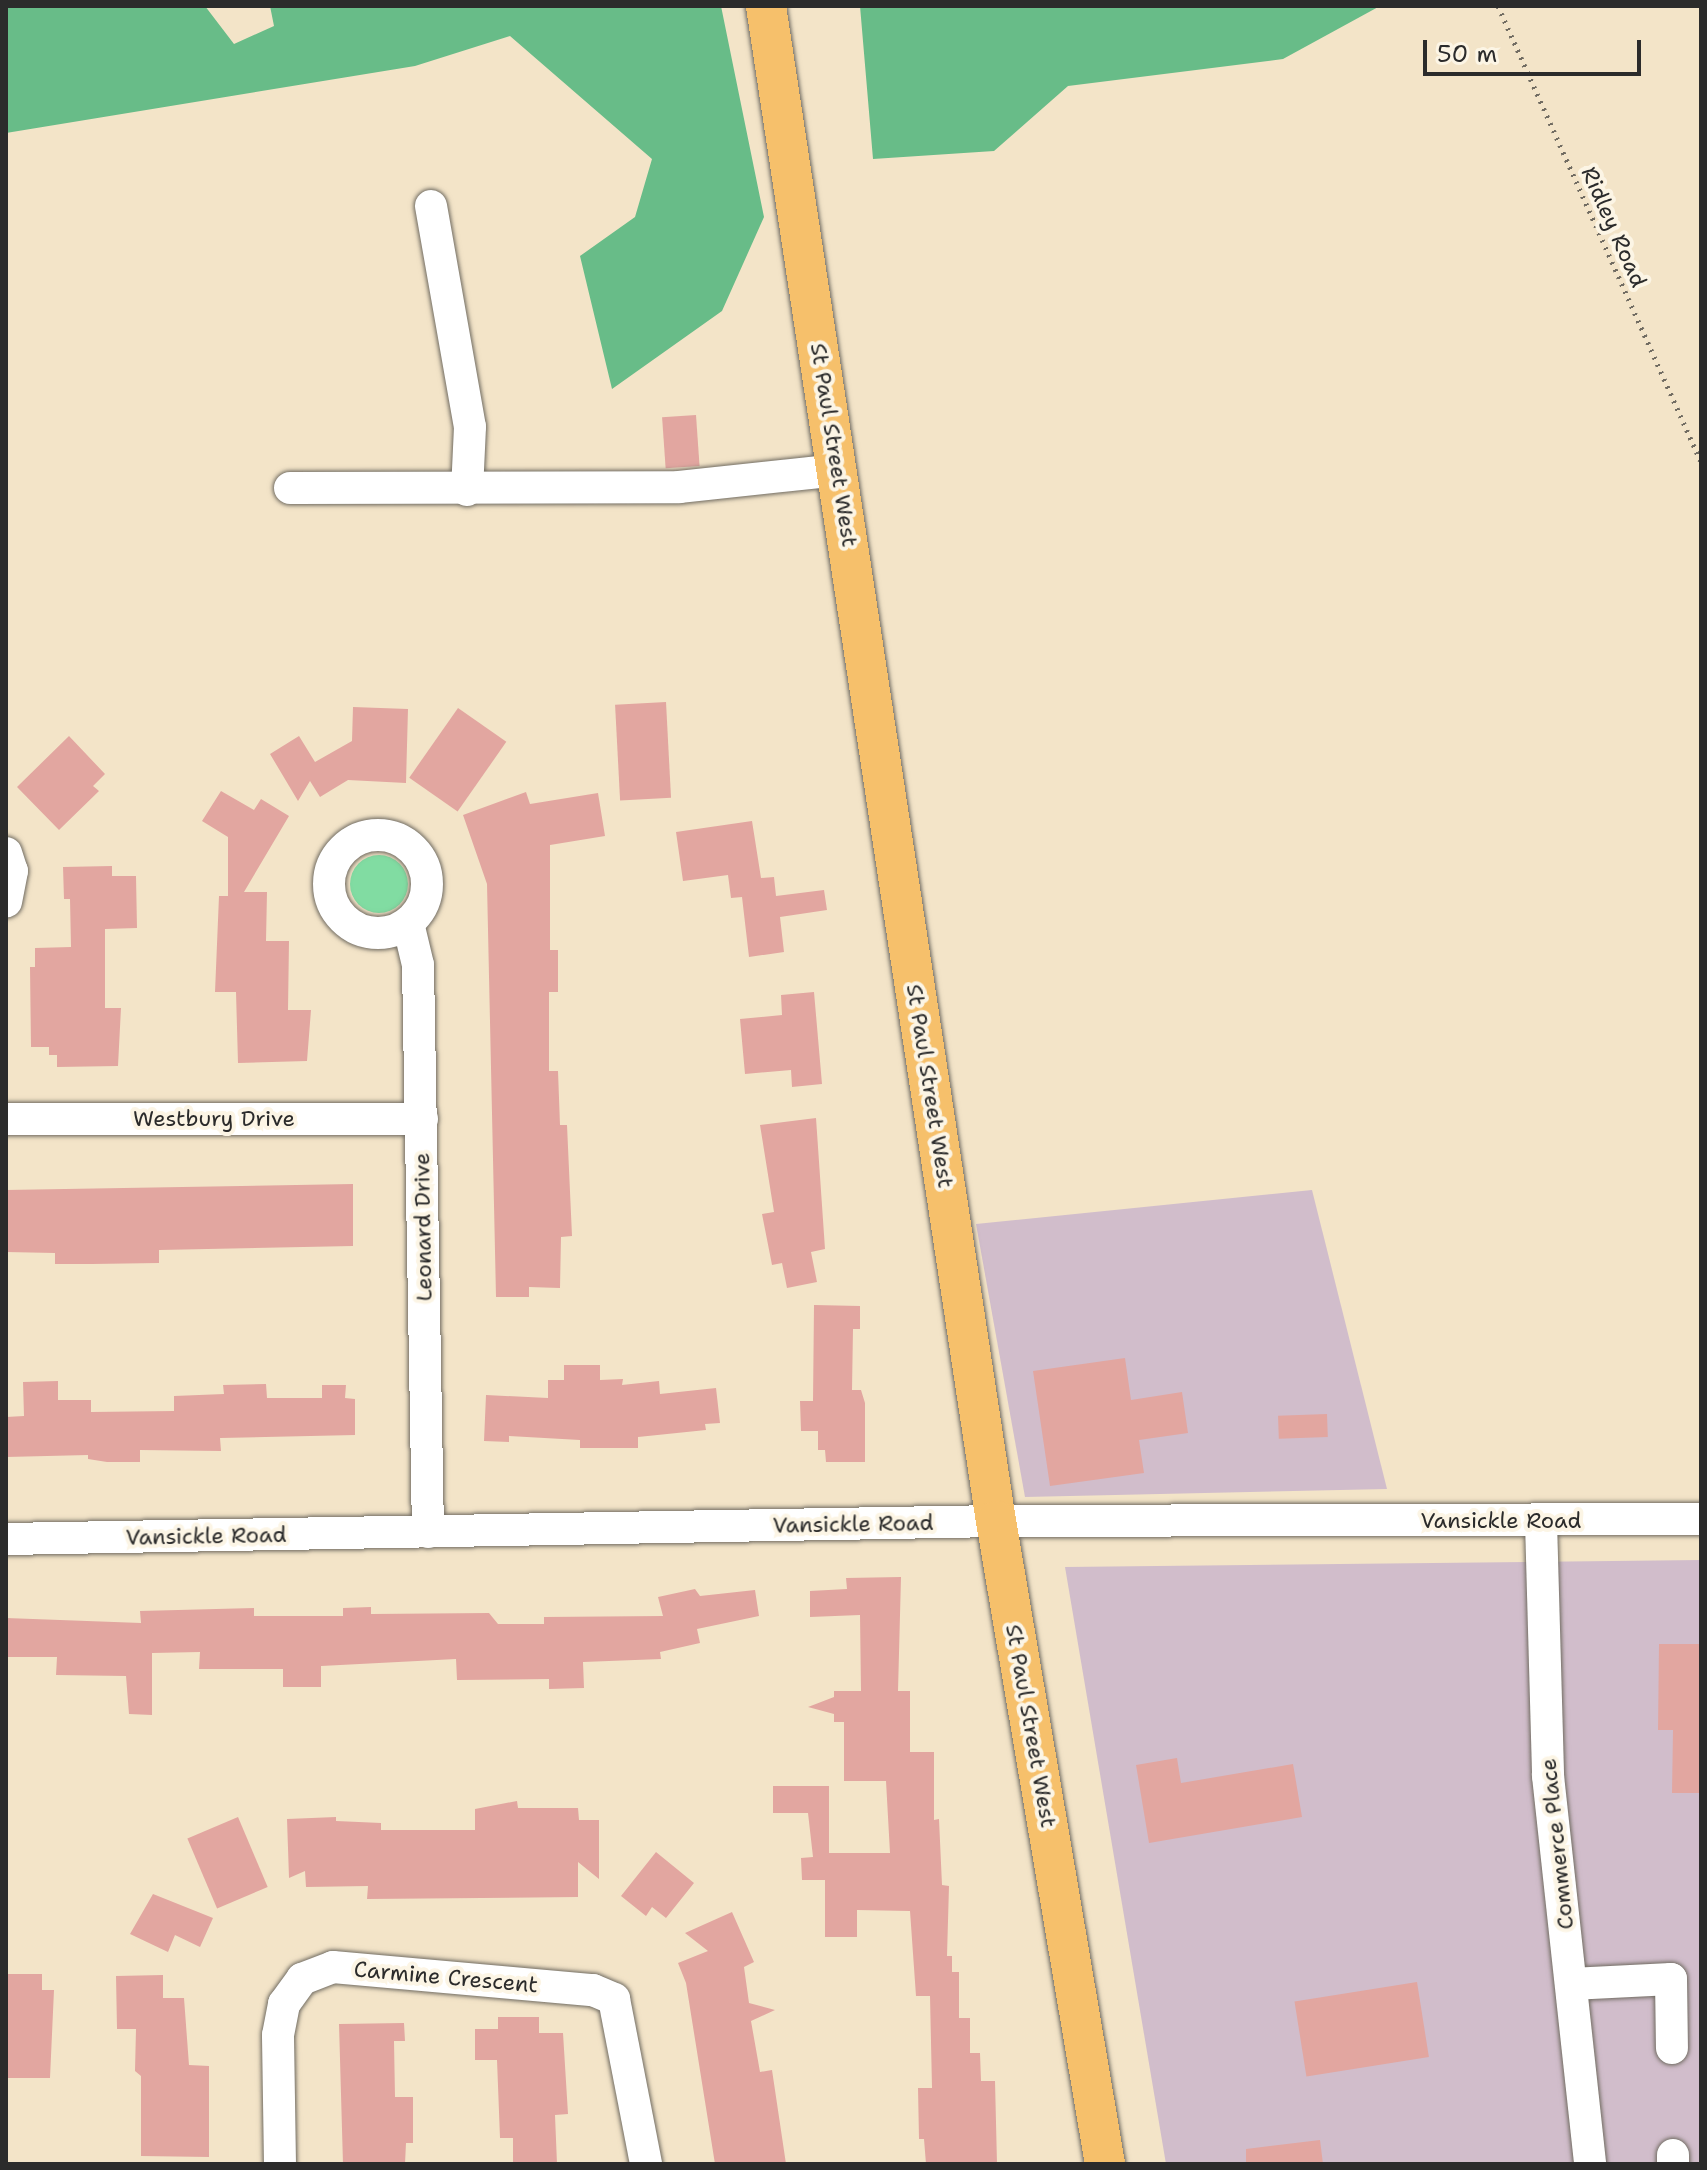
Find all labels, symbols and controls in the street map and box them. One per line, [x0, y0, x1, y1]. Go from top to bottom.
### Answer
scale bar [1427, 24, 1645, 74]
text: 50 m [1437, 38, 1497, 70]
street label: Ridley Road [1576, 163, 1652, 291]
street label: St Paul Street West [805, 341, 863, 549]
street label: St Paul Street West [901, 982, 959, 1190]
street label: Westbury Drive [133, 1106, 295, 1132]
street label: Leonard Drive [409, 1152, 437, 1302]
street label: Vansickle Road [1421, 1508, 1581, 1534]
street label: Vansickle Road [772, 1509, 934, 1539]
street label: Vansickle Road [125, 1521, 287, 1551]
street label: St Paul Street West [1000, 1622, 1062, 1830]
street label: Commerce Place [1535, 1757, 1579, 1931]
street label: Carmine Crescent [353, 1956, 539, 1998]

